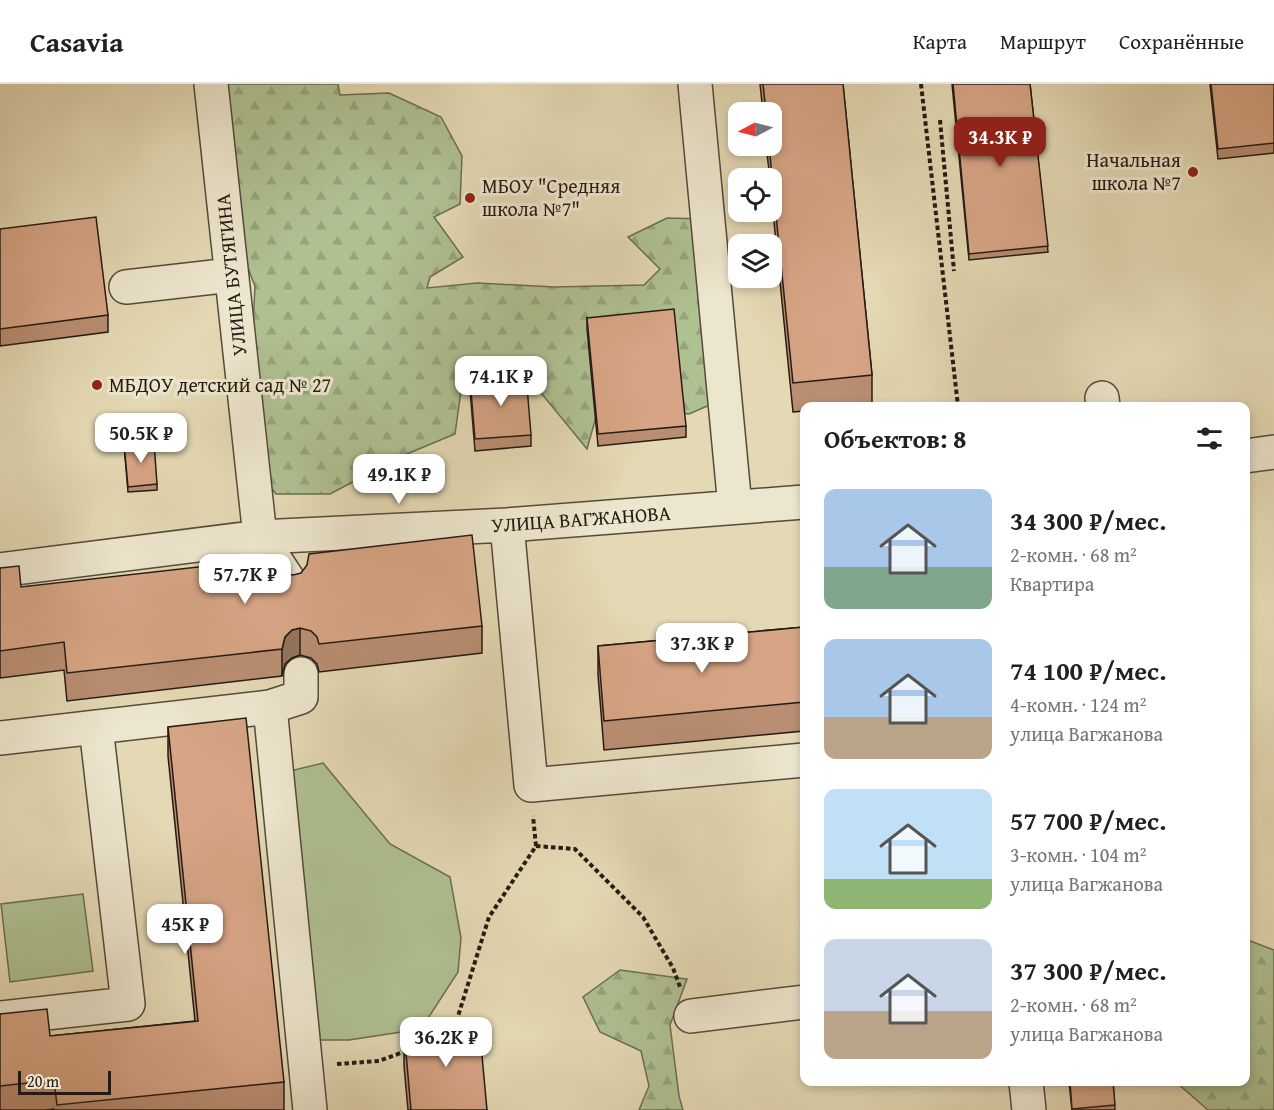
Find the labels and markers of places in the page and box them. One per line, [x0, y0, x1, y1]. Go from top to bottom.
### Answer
pin: 34.3K ₽ [945, 117, 1055, 168]
place label: Начальная школа №7 [1086, 145, 1181, 197]
marker: Начальная школа №7 [1186, 165, 1200, 179]
place label: МБОУ "Средняя школа №7" [482, 171, 620, 223]
marker: МБОУ "Средняя школа №7" [463, 191, 477, 205]
pin: 74.1K ₽ [446, 356, 556, 407]
place label: МБДОУ детский сад № 27 [109, 370, 331, 399]
marker: МБДОУ детский сад № 27 [90, 378, 104, 392]
pin: 50.5K ₽ [86, 413, 196, 464]
pin: 49.1K ₽ [344, 454, 454, 505]
pin: 57.7K ₽ [190, 554, 300, 605]
pin: 37.3K ₽ [647, 623, 757, 674]
pin: 45K ₽ [143, 904, 227, 955]
pin: 36.2K ₽ [391, 1017, 501, 1068]

